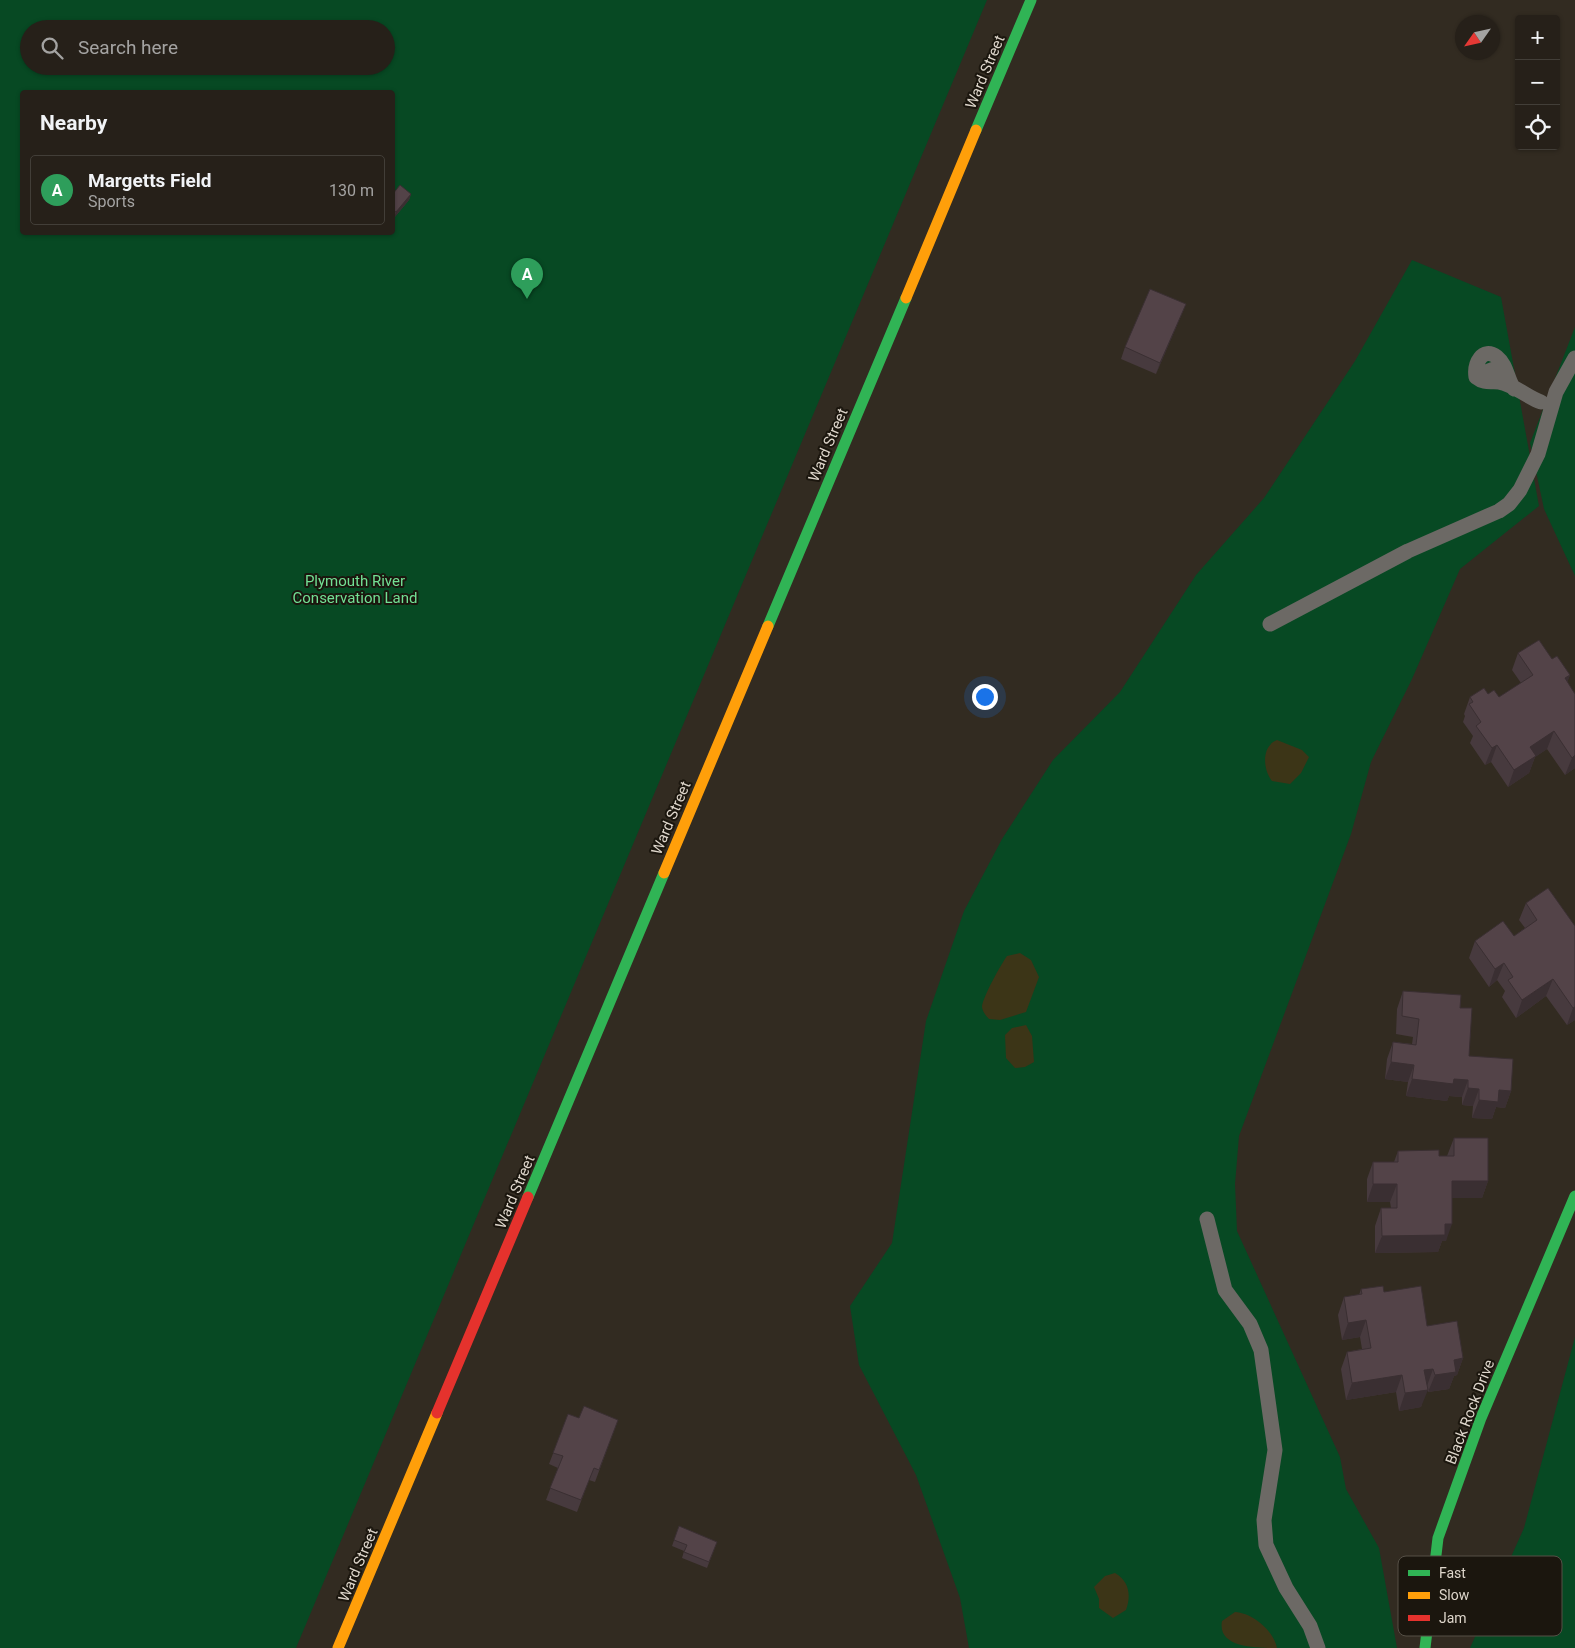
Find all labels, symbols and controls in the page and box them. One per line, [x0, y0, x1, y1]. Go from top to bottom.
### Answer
north arrow [1455, 15, 1500, 60]
map controls [1515, 15, 1560, 150]
button: + [1515, 15, 1560, 60]
search box [20, 20, 395, 75]
street label: Ward Street [961, 33, 1009, 111]
icon: search [38, 34, 66, 62]
text: Search here [78, 36, 178, 59]
button: − [1515, 60, 1560, 105]
button: locate [1515, 105, 1560, 150]
text: Nearby [40, 111, 107, 135]
text: Margetts Field [88, 169, 211, 192]
text: A [52, 181, 62, 200]
text: 130 m [329, 181, 374, 200]
text: Sports [88, 192, 135, 211]
pin: A [511, 258, 543, 299]
street label: Ward Street [804, 406, 852, 484]
park label: Plymouth River Conservation Land [293, 572, 417, 607]
your location [972, 684, 998, 710]
street label: Ward Street [647, 779, 695, 857]
street label: Ward Street [491, 1153, 539, 1231]
street label: Black Rock Drive [1442, 1357, 1498, 1467]
street label: Ward Street [334, 1526, 382, 1604]
legend [1398, 1556, 1562, 1636]
text: Fast [1439, 1565, 1466, 1581]
text: Slow [1439, 1587, 1470, 1603]
text: Jam [1439, 1610, 1467, 1626]

